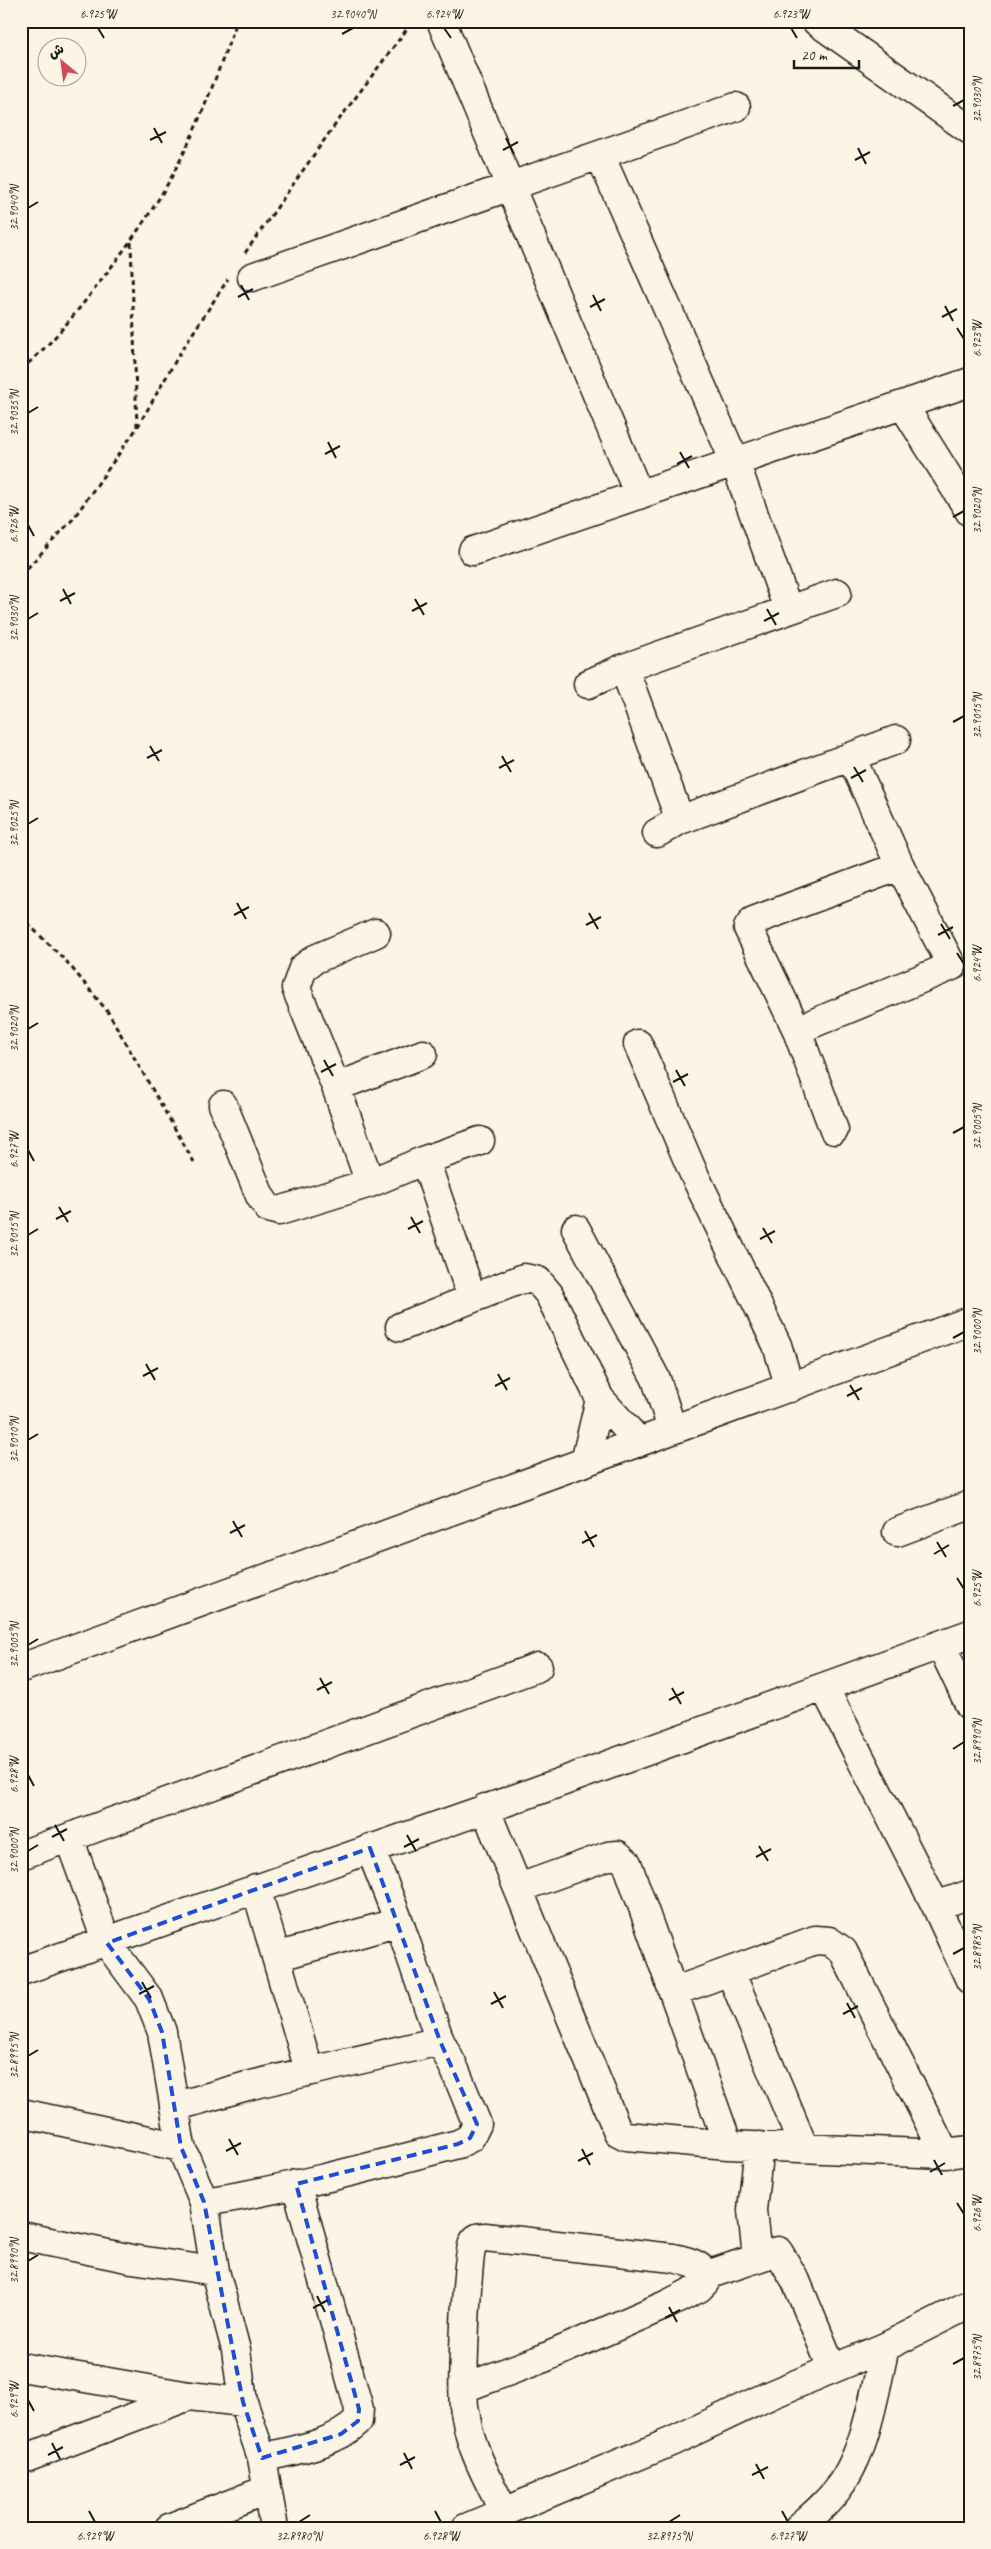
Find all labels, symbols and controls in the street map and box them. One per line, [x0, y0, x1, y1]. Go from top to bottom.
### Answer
text: 6.925°W [80, 6, 118, 22]
text: 32.9040°N [330, 6, 377, 22]
text: 6.924°W [426, 6, 464, 22]
text: 6.923°W [773, 6, 811, 22]
north arrow [38, 38, 88, 88]
scale bar [794, 38, 858, 70]
text: ش [45, 40, 67, 62]
text: 20 m [801, 46, 828, 65]
text: 32.9030°N [969, 76, 985, 123]
text: 32.9040°N [6, 184, 22, 231]
text: 6.923°W [969, 319, 985, 357]
text: 32.9035°N [6, 389, 22, 436]
text: 32.9020°N [969, 487, 985, 534]
text: 6.926°W [6, 505, 22, 543]
text: 32.9030°N [6, 595, 22, 642]
text: 32.9015°N [969, 692, 985, 739]
text: 32.9025°N [6, 800, 22, 847]
text: 6.924°W [969, 944, 985, 982]
text: 32.9020°N [6, 1005, 22, 1052]
text: 32.9005°N [969, 1103, 985, 1150]
text: 6.927°W [6, 1130, 22, 1168]
text: 32.9015°N [6, 1211, 22, 1258]
text: 32.9000°N [969, 1308, 985, 1355]
text: 32.9010°N [6, 1416, 22, 1463]
text: 6.925°W [969, 1569, 985, 1607]
text: 32.9005°N [6, 1621, 22, 1668]
text: 32.8990°N [969, 1718, 985, 1765]
text: 6.928°W [6, 1755, 22, 1793]
text: 32.9000°N [6, 1827, 22, 1874]
text: 32.8985°N [969, 1924, 985, 1971]
text: 32.8995°N [6, 2032, 22, 2079]
text: 6.926°W [969, 2194, 985, 2232]
text: 32.8990°N [6, 2237, 22, 2284]
text: 32.8975°N [969, 2334, 985, 2381]
text: 6.929°W [6, 2380, 22, 2418]
text: 6.929°W [77, 2528, 115, 2544]
text: 32.8980°N [276, 2528, 323, 2544]
text: 6.928°W [423, 2528, 461, 2544]
text: 32.8975°N [646, 2528, 693, 2544]
text: 6.927°W [770, 2528, 808, 2544]

